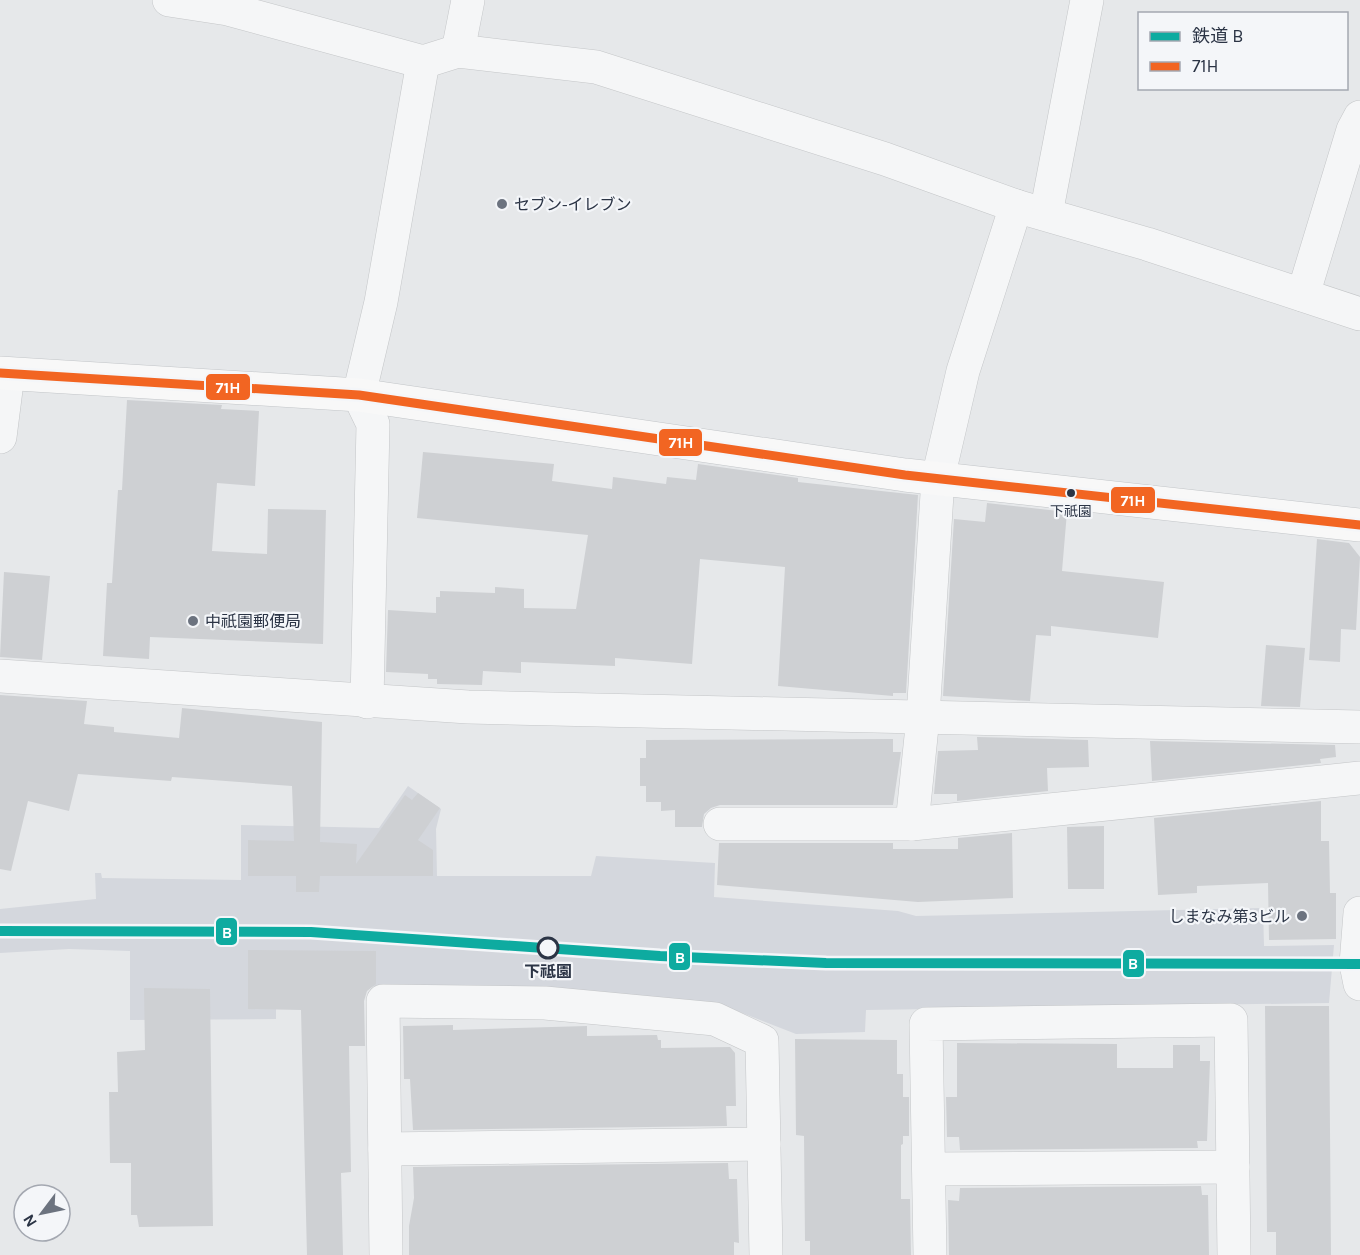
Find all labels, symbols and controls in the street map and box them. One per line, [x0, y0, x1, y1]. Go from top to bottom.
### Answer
legend [1138, 12, 1348, 90]
text: 鉄道 B [1192, 25, 1243, 47]
text: 71H [1192, 55, 1218, 77]
place label: セブン-イレブン [514, 195, 632, 214]
marker: セブン-イレブン [495, 197, 509, 211]
line badge: 71H [205, 373, 251, 401]
text: 71H [216, 378, 240, 397]
line badge: 71H [658, 428, 703, 457]
text: 71H [669, 433, 693, 452]
line badge: 71H [1110, 486, 1156, 514]
marker: 下祇園 [1065, 487, 1077, 499]
text: 71H [1121, 491, 1145, 510]
place label: 下祇園 [1050, 503, 1092, 520]
place label: 中祇園郵便局 [205, 612, 301, 631]
marker: 中祇園郵便局 [186, 614, 200, 628]
place label: しまなみ第3ビル [1169, 907, 1290, 926]
marker: しまなみ第3ビル [1295, 909, 1309, 923]
line badge: B [215, 917, 238, 946]
text: B [222, 923, 232, 942]
marker: 下祗園 [537, 937, 559, 959]
line badge: B [668, 942, 691, 971]
text: B [675, 948, 685, 967]
line badge: B [1122, 949, 1145, 978]
text: B [1128, 954, 1138, 973]
place label: 下祗園 [524, 962, 572, 981]
north arrow [12, 1183, 72, 1243]
text: N [19, 1211, 41, 1231]

